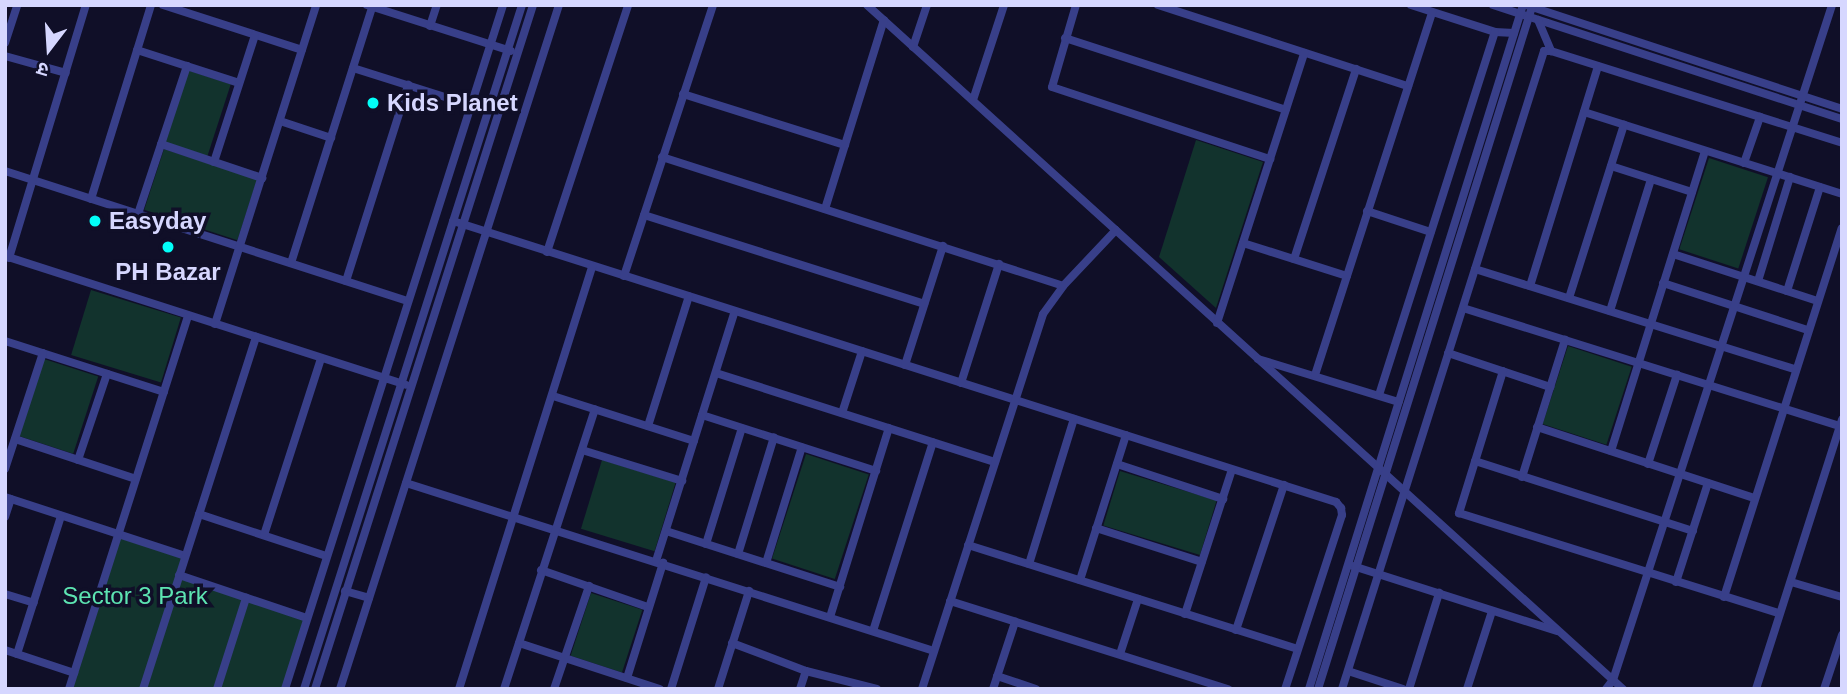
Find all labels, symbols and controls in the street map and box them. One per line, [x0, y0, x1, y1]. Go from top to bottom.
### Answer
north arrow [14, 14, 84, 84]
text: उ [34, 58, 51, 81]
place label: Kids Planet [387, 89, 518, 117]
marker: Kids Planet [365, 95, 381, 111]
place label: Easyday [109, 207, 206, 235]
marker: Easyday [87, 213, 103, 229]
marker: PH Bazar [160, 239, 176, 255]
place label: PH Bazar [115, 258, 221, 286]
park label: Sector 3 Park [62, 582, 208, 610]

